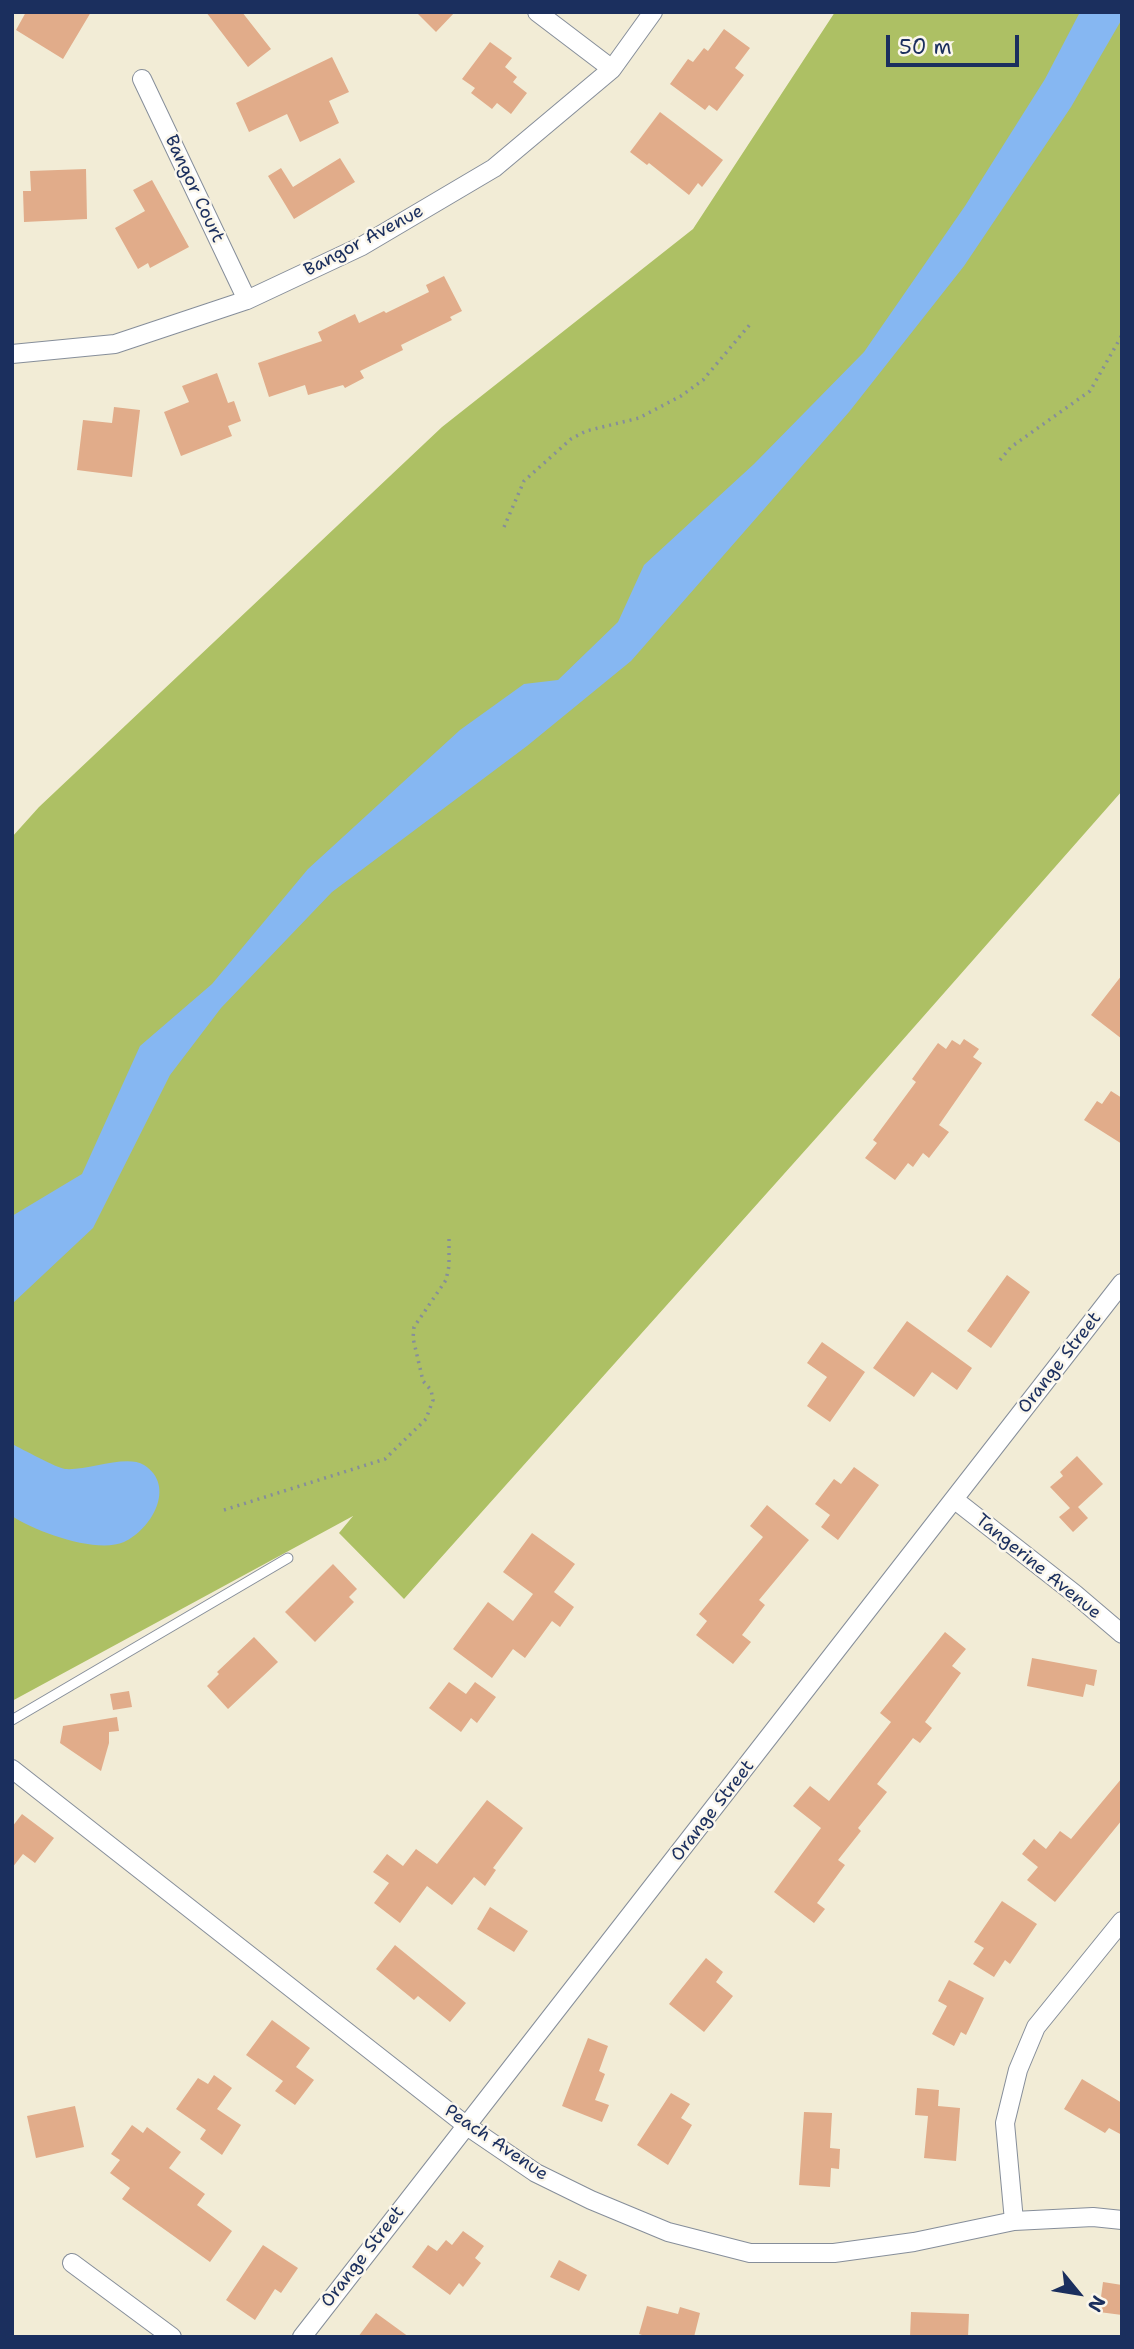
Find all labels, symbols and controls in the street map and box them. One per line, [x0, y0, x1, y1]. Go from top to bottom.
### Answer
scale bar [889, 21, 1022, 65]
text: 50 m [899, 33, 952, 61]
street label: Bangor Court [160, 132, 228, 246]
street label: Bangor Avenue [301, 200, 427, 282]
street label: Orange Street [1014, 1308, 1106, 1418]
street label: Tangerine Avenue [971, 1510, 1105, 1624]
street label: Orange Street [667, 1756, 759, 1866]
street label: Peach Avenue [440, 2100, 552, 2186]
street label: Orange Street [317, 2202, 409, 2312]
north arrow [1043, 2258, 1113, 2328]
text: N [1082, 2291, 1111, 2317]

